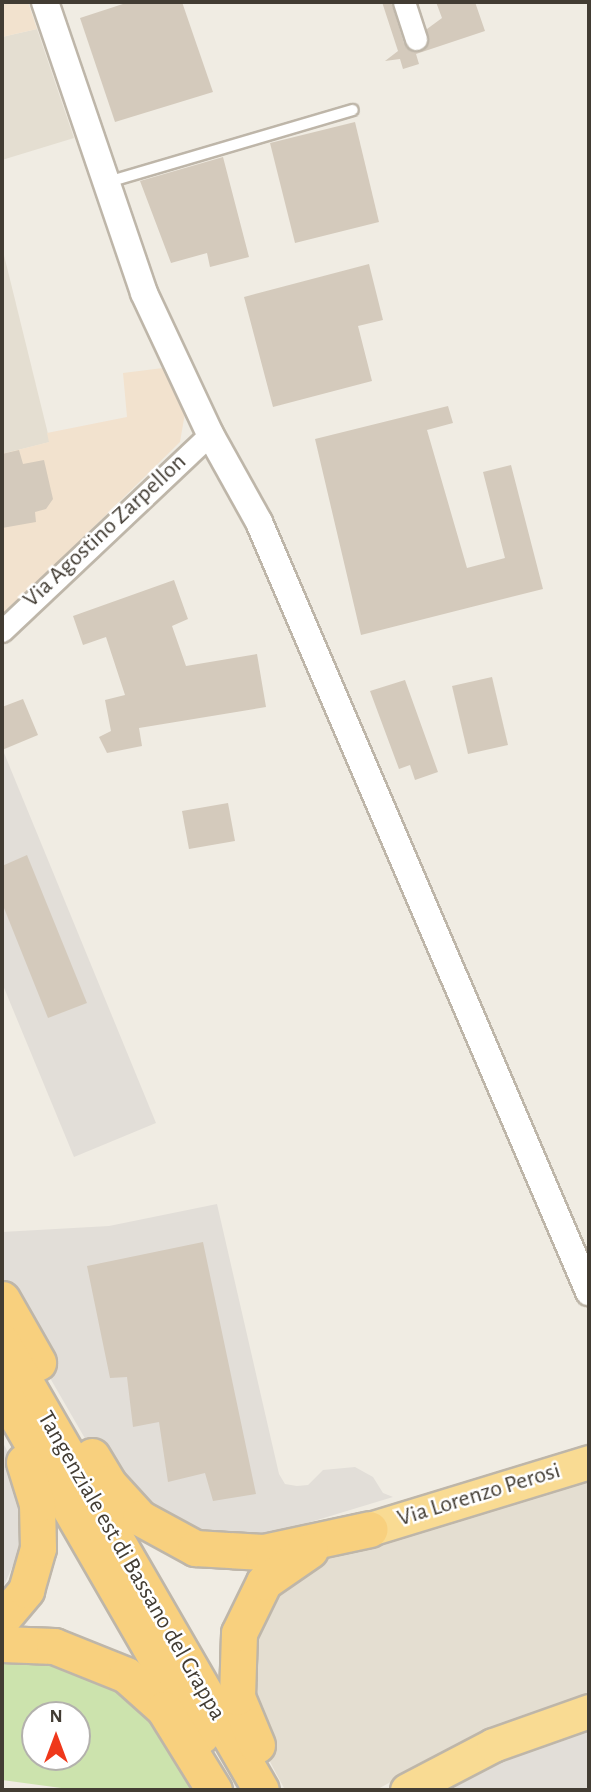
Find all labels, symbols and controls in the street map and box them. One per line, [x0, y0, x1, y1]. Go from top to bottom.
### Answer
street label: Via Agostino Zarpellon [17, 448, 193, 614]
street label: Tangenziale est di Bassano del Grappa [30, 1406, 232, 1726]
street label: Via Lorenzo Perosi [394, 1457, 564, 1533]
north arrow [21, 1701, 91, 1771]
text: N [49, 1707, 63, 1726]

